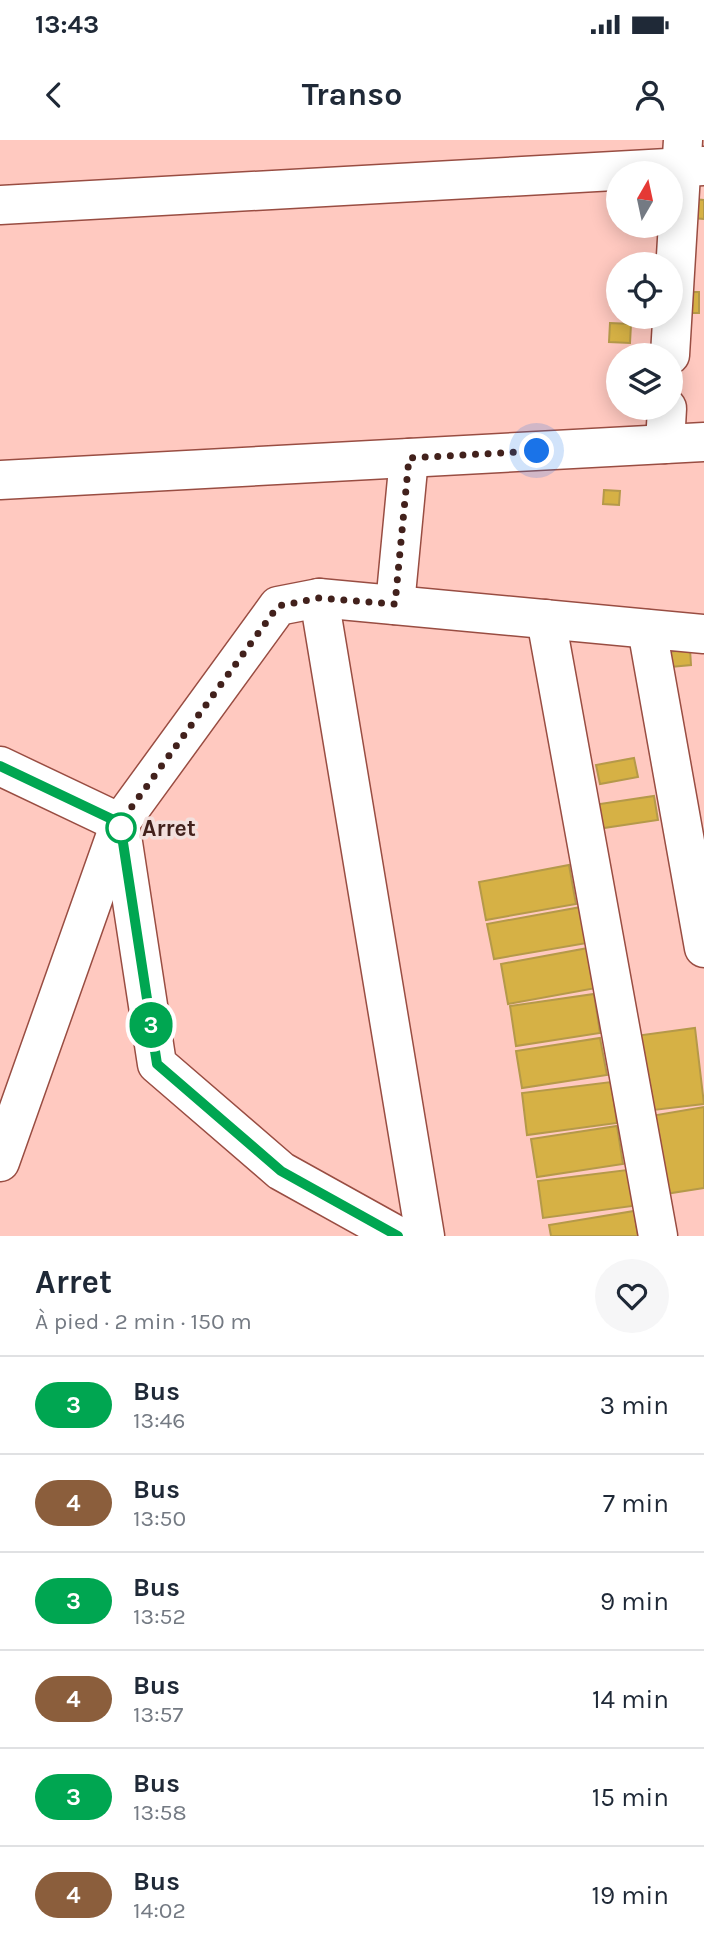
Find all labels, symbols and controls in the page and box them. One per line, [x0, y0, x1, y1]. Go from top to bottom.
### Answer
text: 13:43 [35, 9, 99, 40]
icon: back [35, 76, 73, 114]
text: Transo [302, 76, 402, 113]
icon: person [631, 76, 669, 114]
north arrow [606, 161, 682, 238]
map controls [606, 161, 683, 420]
button: locate [606, 252, 683, 329]
button: layers [606, 343, 683, 420]
your location [519, 433, 554, 468]
marker: Arret [106, 813, 136, 843]
place label: Arret [142, 815, 196, 842]
line badge: 3 [128, 1002, 174, 1048]
text: 3 [144, 1011, 158, 1039]
button: heart [595, 1259, 669, 1333]
text: Arret [35, 1263, 112, 1301]
text: À pied · 2 min · 150 m [35, 1308, 252, 1335]
text: Bus [133, 1376, 180, 1407]
text: 3 min [600, 1390, 669, 1421]
text: 3 [66, 1391, 81, 1419]
text: 13:46 [133, 1407, 186, 1434]
text: Bus [133, 1474, 180, 1505]
text: 7 min [603, 1488, 669, 1519]
text: 4 [66, 1489, 81, 1517]
text: 13:50 [133, 1505, 186, 1532]
text: Bus [133, 1572, 180, 1603]
text: 9 min [600, 1586, 669, 1617]
text: 3 [66, 1587, 81, 1615]
text: 13:52 [133, 1603, 186, 1630]
text: Bus [133, 1670, 180, 1701]
text: 14 min [592, 1684, 669, 1715]
text: 4 [66, 1685, 81, 1713]
text: 13:57 [133, 1701, 183, 1728]
text: Bus [133, 1768, 180, 1799]
text: 15 min [592, 1782, 669, 1813]
text: 3 [66, 1783, 81, 1811]
text: 13:58 [133, 1799, 187, 1826]
text: Bus [133, 1866, 180, 1897]
text: 19 min [591, 1880, 669, 1911]
text: 4 [66, 1881, 81, 1909]
text: 14:02 [133, 1897, 186, 1924]

